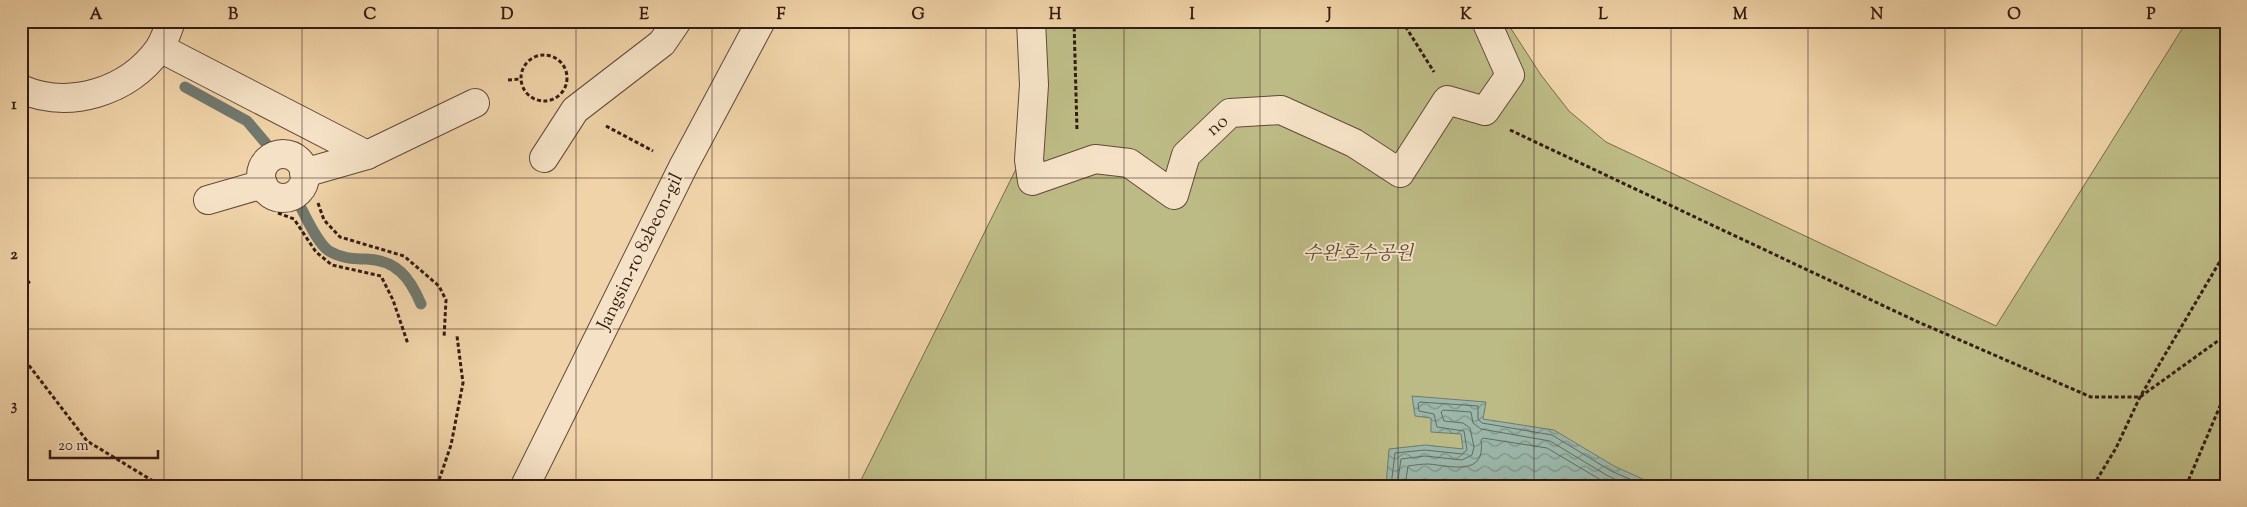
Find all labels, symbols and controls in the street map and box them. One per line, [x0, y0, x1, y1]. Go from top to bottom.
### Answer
text: A [90, 4, 103, 27]
text: B [228, 4, 238, 27]
text: C [364, 4, 377, 27]
text: D [501, 4, 514, 27]
text: E [639, 4, 649, 27]
text: F [777, 4, 786, 27]
text: G [911, 4, 925, 27]
text: H [1049, 4, 1062, 27]
text: I [1189, 4, 1195, 27]
text: J [1325, 4, 1332, 27]
text: K [1460, 4, 1472, 27]
text: L [1598, 4, 1608, 27]
text: M [1733, 4, 1748, 27]
text: N [1871, 4, 1884, 27]
text: O [2007, 4, 2021, 27]
text: P [2146, 4, 2156, 27]
text: 1 [11, 94, 17, 117]
street label: no [1201, 109, 1235, 143]
street label: Jangsin-ro 82beon-gil [591, 169, 691, 336]
park label: 수완호수공원 [1303, 241, 1415, 268]
text: 2 [10, 244, 18, 267]
text: 3 [11, 395, 18, 418]
scale bar [50, 427, 158, 459]
text: 20 m [58, 436, 89, 457]

